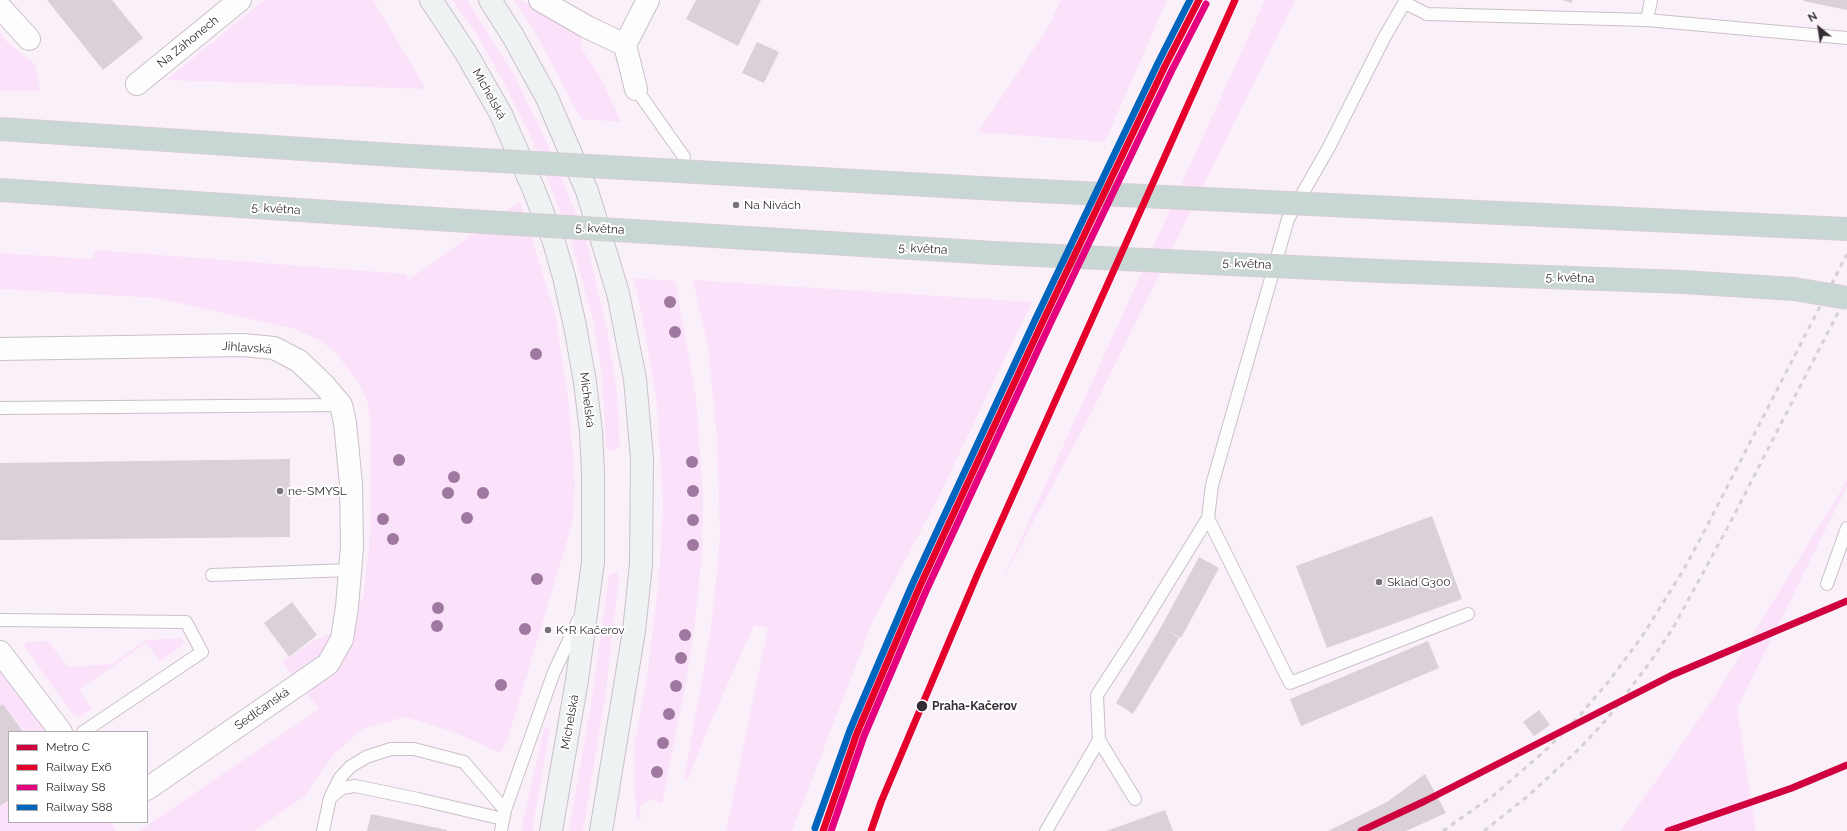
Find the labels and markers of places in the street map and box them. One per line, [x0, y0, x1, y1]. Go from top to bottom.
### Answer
place label: Na Nivách [744, 198, 801, 212]
marker: Na Nivách [731, 200, 741, 210]
place label: ne-SMYSL [288, 484, 347, 498]
marker: ne-SMYSL [275, 486, 285, 496]
place label: Sklad G300 [1387, 575, 1451, 589]
marker: Sklad G300 [1374, 577, 1384, 587]
place label: K+R Kačerov [556, 623, 625, 637]
marker: K+R Kačerov [543, 625, 553, 635]
marker: Praha-Kačerov [915, 699, 929, 713]
place label: Praha-Kačerov [932, 699, 1017, 713]

